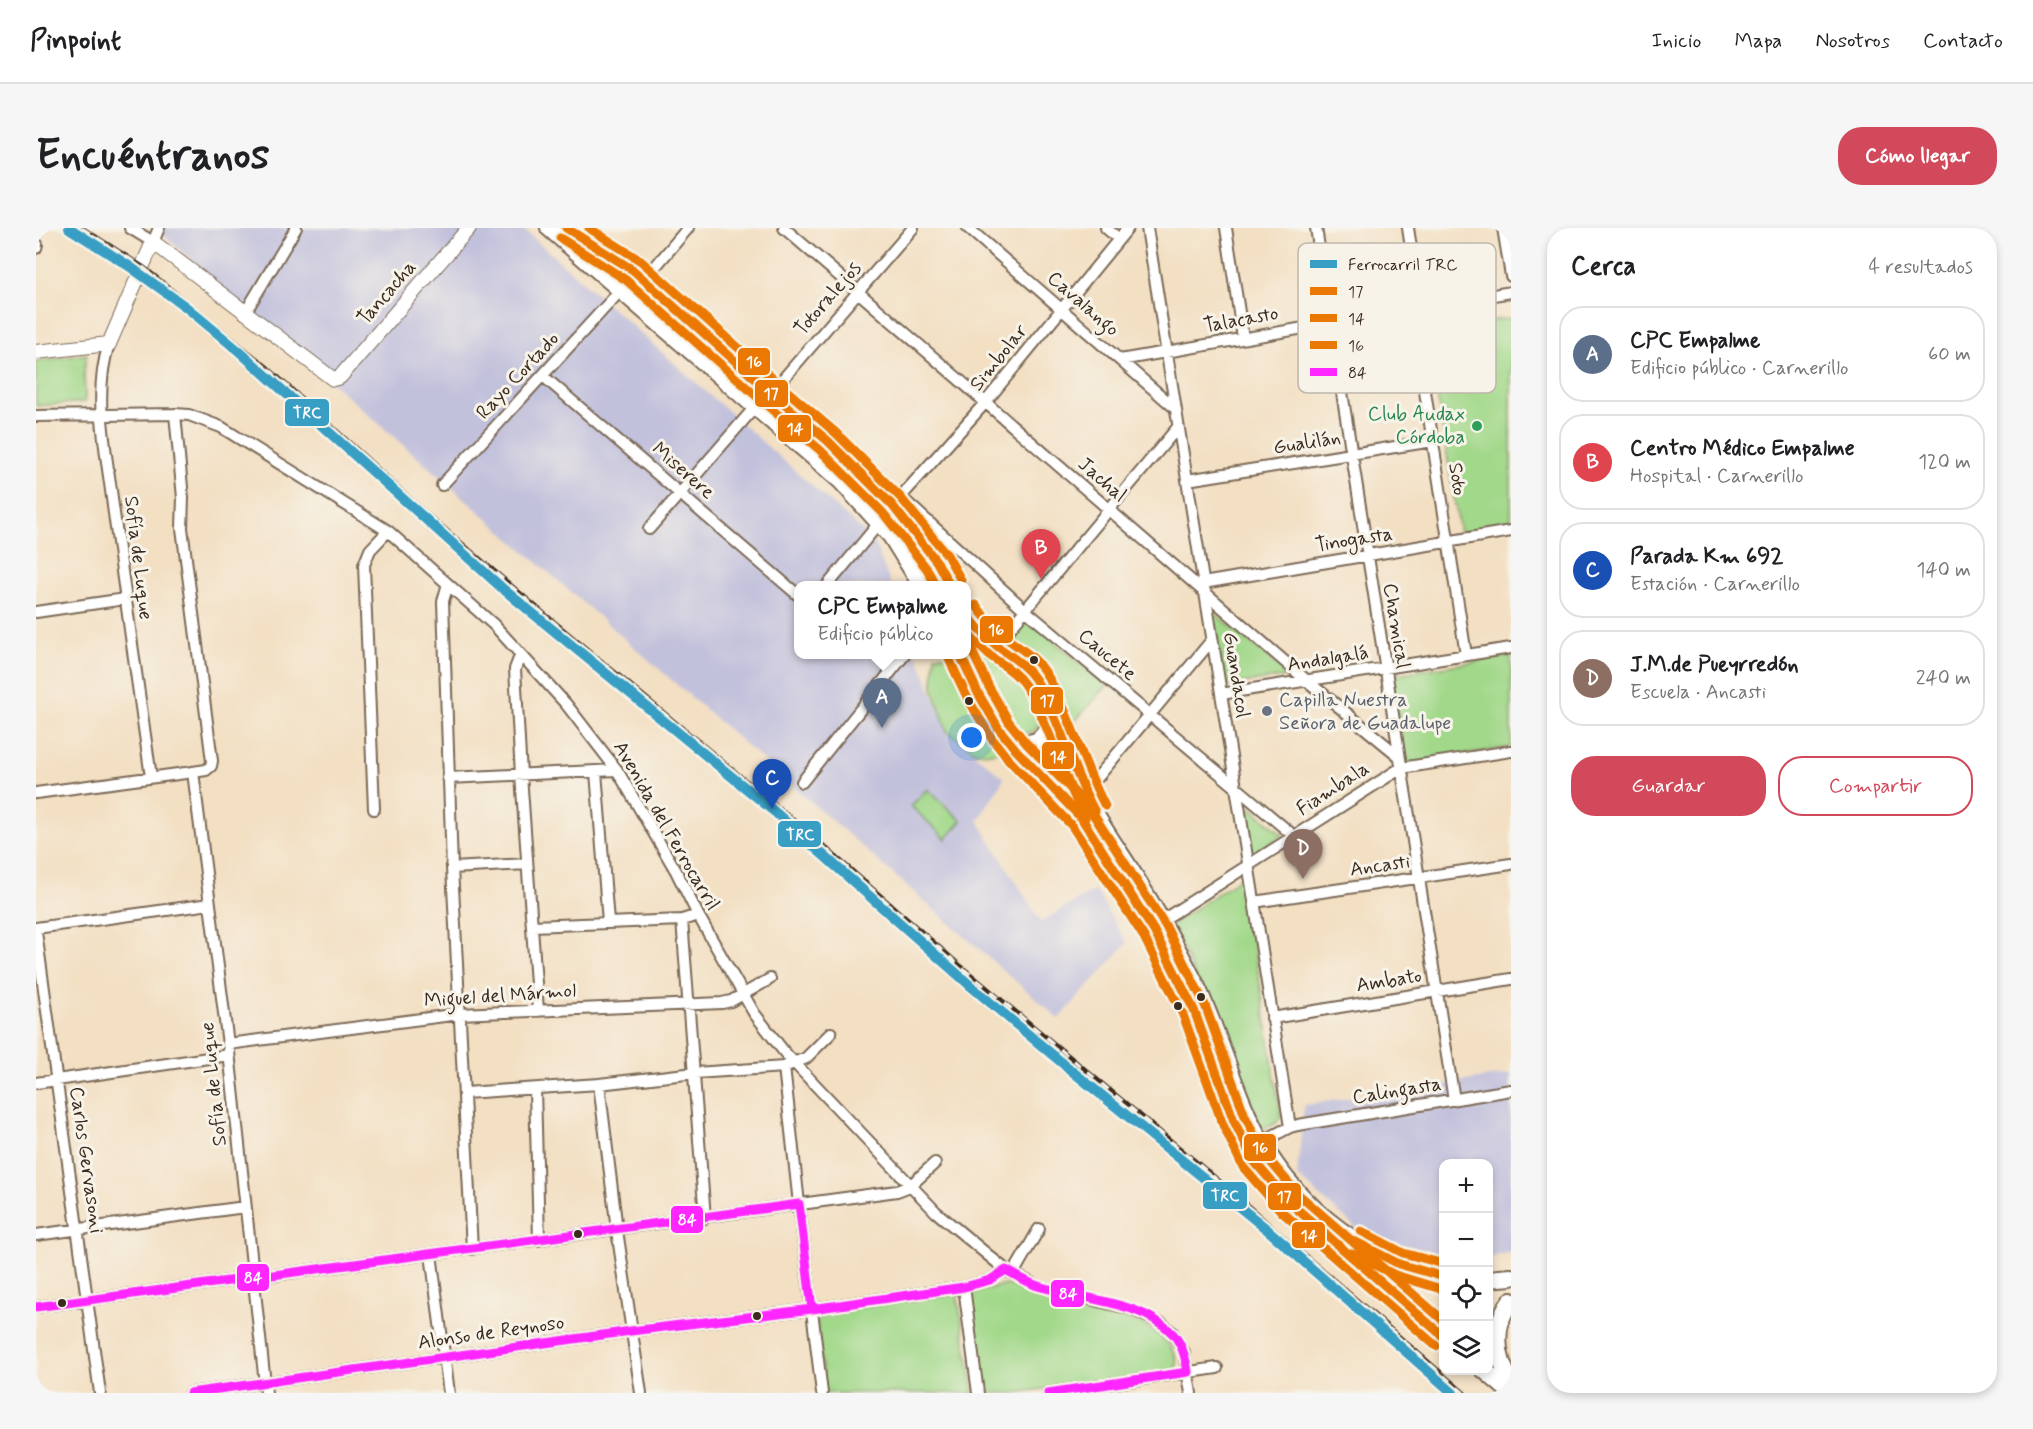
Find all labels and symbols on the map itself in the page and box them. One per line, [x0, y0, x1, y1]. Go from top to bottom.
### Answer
legend [1298, 243, 1496, 393]
street label: Tancacha [351, 255, 423, 331]
text: Ferrocarril TRC [1348, 255, 1458, 276]
street label: Totoralejos [788, 256, 868, 342]
street label: Cavalango [1040, 265, 1125, 344]
text: 17 [1348, 282, 1363, 303]
street label: Talacasto [1202, 300, 1280, 340]
text: 14 [1348, 309, 1365, 330]
street label: Simbolar [964, 318, 1035, 397]
street label: Rayo Cortado [470, 326, 566, 426]
text: 16 [1348, 336, 1364, 357]
line badge: 16 [737, 347, 771, 376]
text: 16 [746, 352, 762, 373]
text: 84 [1348, 363, 1367, 384]
line badge: 17 [754, 379, 789, 408]
text: 17 [763, 384, 779, 405]
line badge: TRC [284, 398, 330, 427]
place label: Club Audax Córdoba [1368, 401, 1465, 451]
text: TRC [293, 403, 322, 424]
line badge: 14 [777, 414, 812, 443]
text: 14 [787, 419, 804, 440]
marker: Club Audax Córdoba [1470, 419, 1484, 433]
street label: Gualilán [1271, 424, 1343, 462]
street label: Miserere [646, 436, 720, 506]
street label: Jachal [1072, 451, 1132, 509]
street label: Soto [1441, 461, 1473, 497]
street label: Sofía de Luque [117, 495, 159, 621]
street label: Tinogasta [1313, 521, 1395, 560]
pin: B [1022, 530, 1060, 579]
street label: Chamical [1376, 581, 1416, 671]
line badge: 16 [979, 615, 1014, 644]
text: 16 [988, 620, 1004, 641]
street label: Caucete [1072, 623, 1142, 687]
street label: Guandacol [1216, 630, 1256, 720]
street label: Andalgalá [1285, 639, 1371, 679]
unlabelled marker [1028, 654, 1040, 666]
pin: A [862, 678, 902, 728]
line badge: 17 [1030, 686, 1064, 715]
place label: Capilla Nuestra Señora de Guadalupe [1279, 687, 1451, 737]
text: 17 [1039, 691, 1055, 712]
unlabelled marker [963, 695, 975, 707]
marker: Capilla Nuestra Señora de Guadalupe [1260, 704, 1274, 718]
your location [957, 723, 986, 752]
street label: Avenida del Ferrocarril [606, 736, 726, 916]
line badge: 14 [1041, 741, 1075, 770]
text: 14 [1050, 747, 1067, 768]
street label: Fiambala [1291, 755, 1375, 823]
pin: C [752, 760, 792, 809]
line badge: TRC [777, 820, 822, 848]
text: TRC [786, 825, 815, 846]
pin: D [1284, 830, 1322, 879]
street label: Ancasti [1348, 848, 1412, 884]
street label: Ambato [1354, 963, 1424, 999]
street label: Miguel del Mármol [423, 977, 577, 1017]
unlabelled marker [1195, 991, 1207, 1003]
unlabelled marker [1172, 1000, 1184, 1012]
street label: Sofía de Luque [194, 1021, 234, 1147]
street label: Calingasta [1351, 1071, 1444, 1113]
street label: Carlos Gervasoni [62, 1085, 110, 1235]
line badge: 16 [1243, 1133, 1277, 1162]
text: 16 [1252, 1138, 1268, 1159]
line badge: TRC [1202, 1181, 1248, 1210]
line badge: 17 [1267, 1182, 1302, 1211]
text: TRC [1211, 1186, 1240, 1207]
text: 17 [1276, 1187, 1292, 1208]
line badge: 84 [670, 1205, 704, 1234]
text: 84 [678, 1210, 697, 1231]
line badge: 14 [1291, 1221, 1326, 1249]
text: 14 [1301, 1226, 1318, 1247]
unlabelled marker [572, 1228, 584, 1240]
line badge: 84 [236, 1263, 270, 1292]
text: 84 [244, 1268, 263, 1289]
line badge: 84 [1050, 1279, 1085, 1308]
text: 84 [1059, 1284, 1078, 1305]
unlabelled marker [56, 1297, 68, 1309]
street label: Alonso de Reynoso [416, 1309, 566, 1357]
unlabelled marker [751, 1310, 763, 1322]

